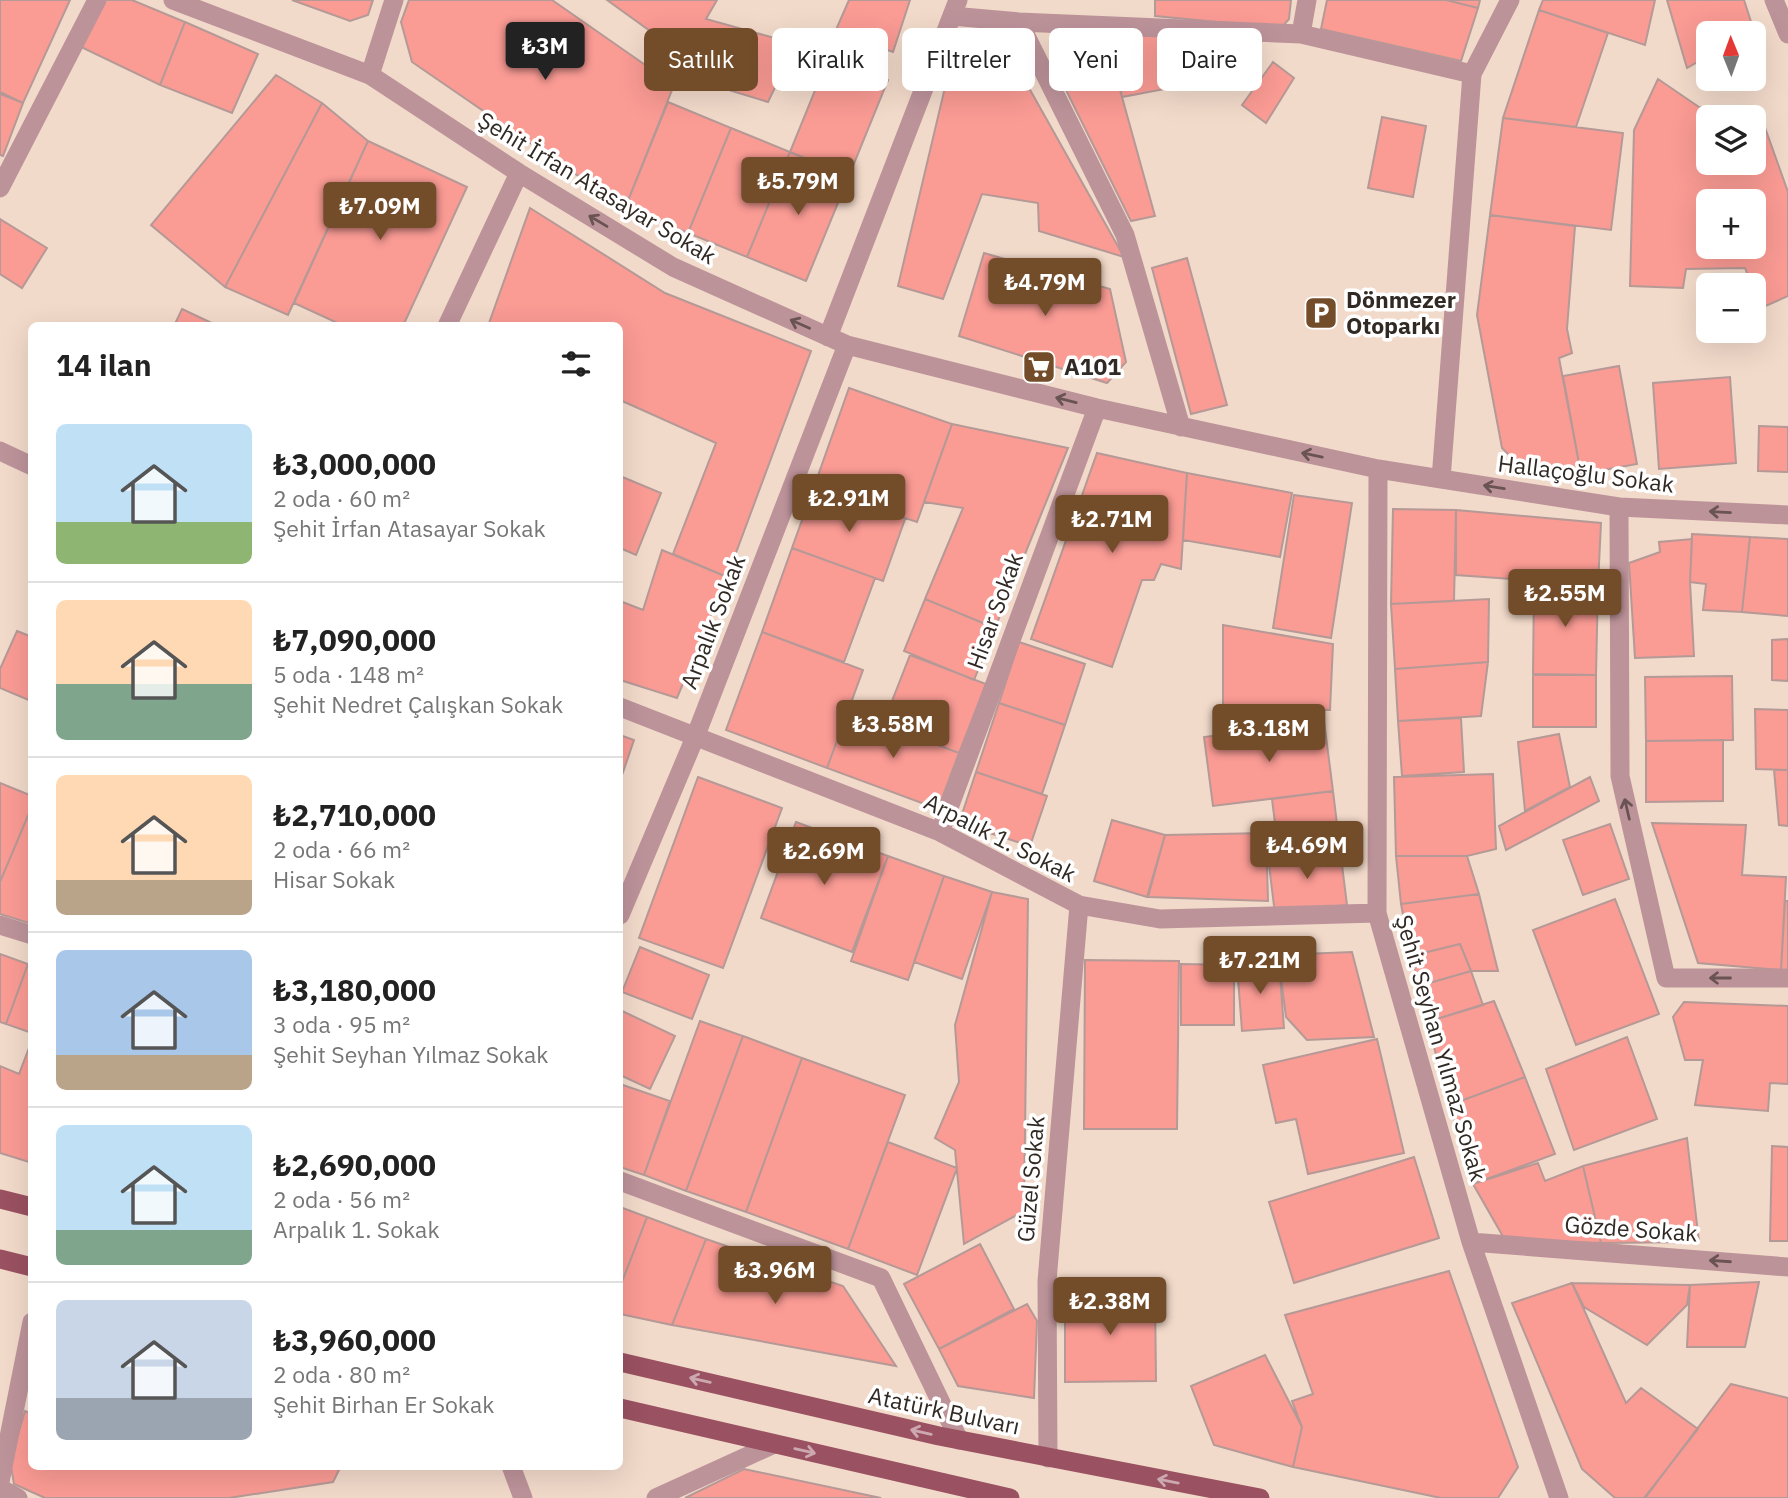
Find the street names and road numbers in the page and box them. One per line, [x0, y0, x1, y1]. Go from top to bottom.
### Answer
street label: Şehit İrfan Atasayar Sokak [473, 104, 722, 270]
street label: Hallaçoğlu Sokak [1496, 447, 1676, 499]
street label: Hisar Sokak [959, 548, 1029, 673]
street label: Arpalık Sokak [673, 550, 751, 693]
street label: Arpalık 1. Sokak [919, 786, 1081, 888]
street label: Şehit Seyhan Yılmaz Sokak [1390, 911, 1494, 1184]
street label: Güzel Sokak [1010, 1115, 1050, 1243]
street label: Gözde Sokak [1564, 1208, 1699, 1248]
street label: Atatürk Bulvarı [866, 1379, 1023, 1441]

